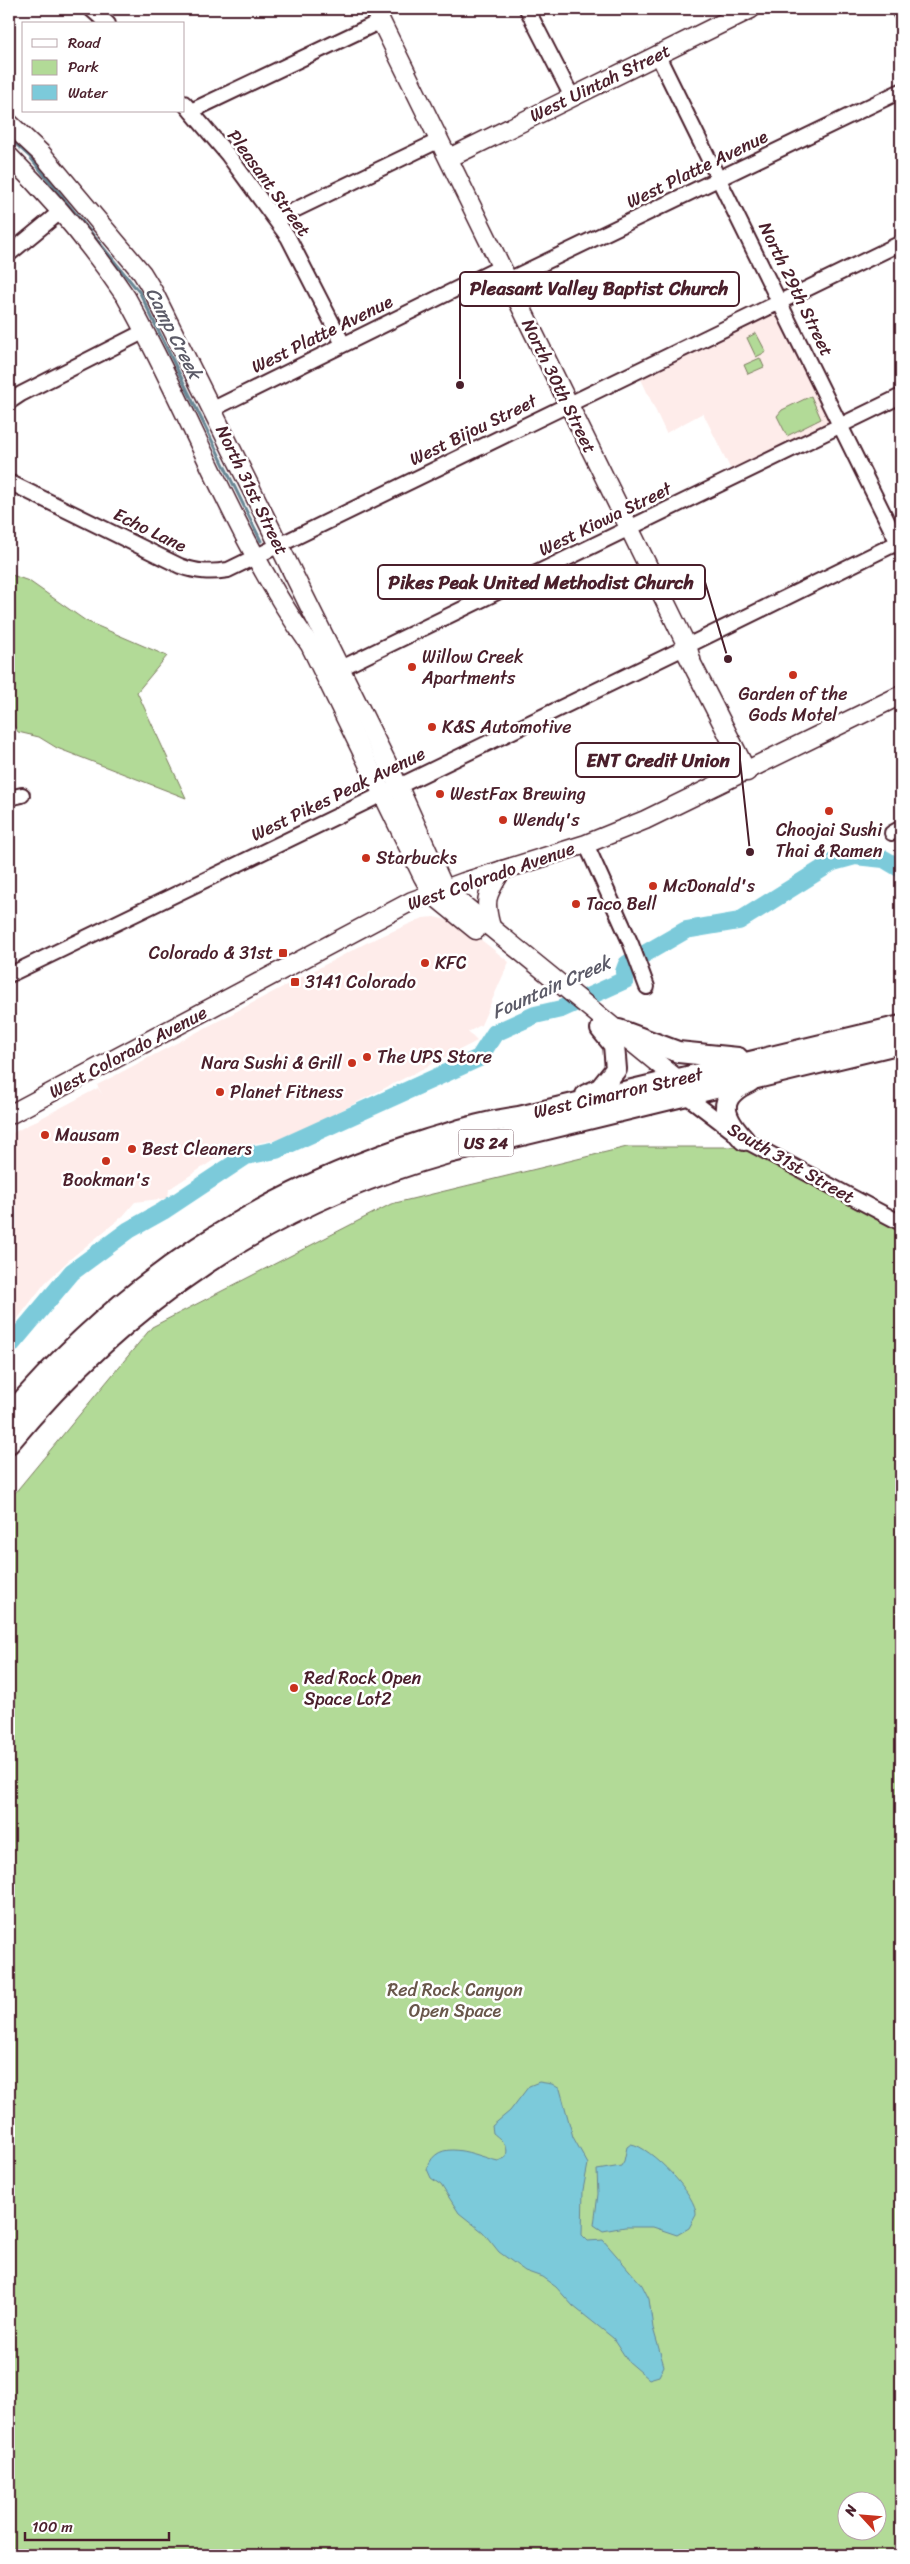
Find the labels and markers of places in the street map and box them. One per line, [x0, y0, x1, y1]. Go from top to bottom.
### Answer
callout: Pleasant Valley Baptist Church [460, 272, 739, 306]
callout: Pikes Peak United Methodist Church [378, 565, 705, 599]
place label: Willow Creek Apartments [421, 641, 524, 694]
marker: Willow Creek Apartments [406, 661, 418, 673]
marker: Garden of the Gods Motel [787, 669, 799, 681]
place label: Garden of the Gods Motel [739, 678, 847, 731]
place label: K&S Automotive [442, 711, 571, 743]
marker: K&S Automotive [426, 721, 438, 733]
callout: ENT Credit Union [576, 743, 740, 777]
place label: WestFax Brewing [450, 778, 586, 810]
marker: WestFax Brewing [434, 788, 446, 800]
place label: Wendy's [513, 804, 580, 836]
marker: Choojai Sushi Thai & Ramen [823, 805, 835, 817]
marker: Wendy's [497, 814, 509, 826]
place label: Choojai Sushi Thai & Ramen [776, 814, 883, 867]
place label: Starbucks [376, 842, 457, 874]
marker: Starbucks [360, 852, 372, 864]
place label: McDonald's [663, 870, 756, 902]
marker: McDonald's [647, 880, 659, 892]
place label: Taco Bell [586, 888, 658, 920]
marker: Taco Bell [570, 898, 582, 910]
place label: Colorado & 31st [149, 937, 273, 969]
marker: Colorado & 31st [277, 947, 289, 959]
place label: KFC [435, 947, 467, 979]
marker: KFC [419, 957, 431, 969]
place label: 3141 Colorado [305, 966, 416, 998]
marker: 3141 Colorado [289, 976, 301, 988]
place label: The UPS Store [377, 1041, 492, 1073]
place label: Nara Sushi & Grill [201, 1047, 343, 1079]
marker: The UPS Store [361, 1051, 373, 1063]
marker: Nara Sushi & Grill [346, 1057, 358, 1069]
place label: Planet Fitness [230, 1076, 344, 1108]
marker: Planet Fitness [214, 1086, 226, 1098]
place label: Mausam [55, 1119, 120, 1151]
marker: Mausam [39, 1129, 51, 1141]
place label: Best Cleaners [142, 1133, 252, 1165]
marker: Best Cleaners [126, 1143, 138, 1155]
marker: Bookman's [100, 1155, 112, 1167]
place label: Bookman's [63, 1164, 150, 1196]
place label: Red Rock Open Space Lot2 [304, 1662, 421, 1715]
marker: Red Rock Open Space Lot2 [288, 1682, 300, 1694]

